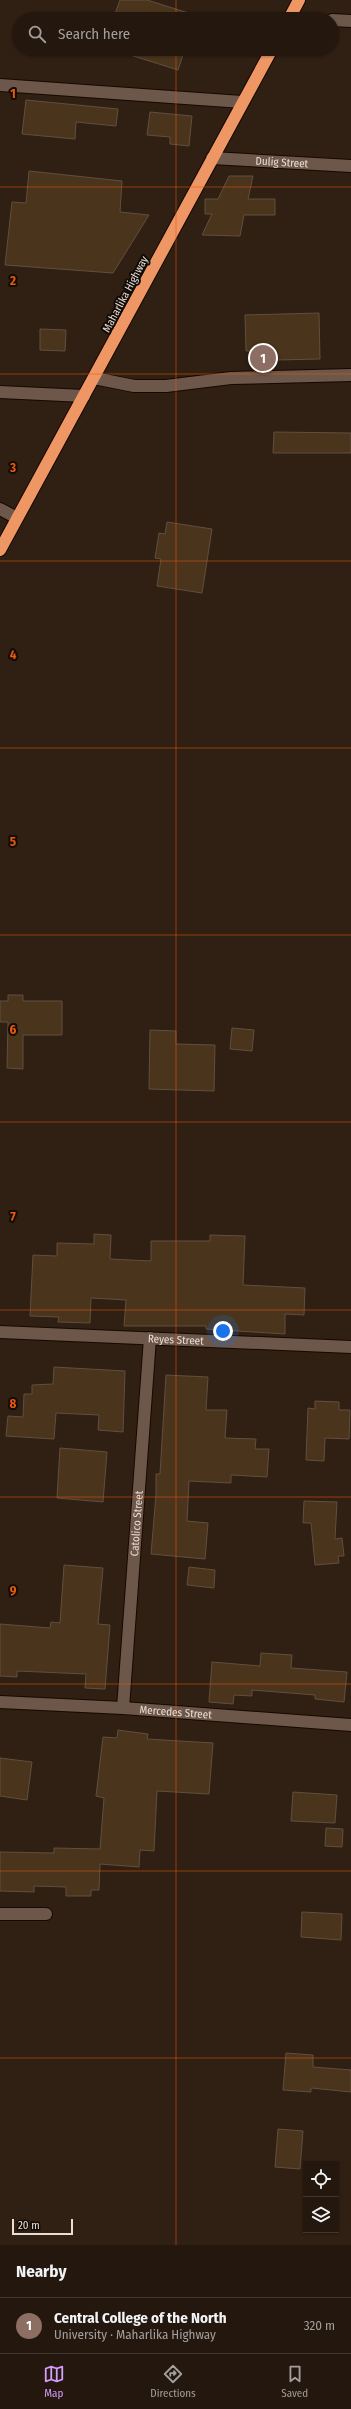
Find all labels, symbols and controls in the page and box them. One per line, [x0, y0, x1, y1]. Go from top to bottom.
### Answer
search box [12, 12, 339, 56]
icon: search [26, 23, 48, 45]
text: Search here [58, 25, 130, 43]
text: 1 [10, 86, 16, 101]
street label: Dulig Street [255, 155, 309, 171]
street label: Maharlika Highway [100, 254, 151, 335]
text: 2 [9, 273, 16, 288]
pin: 1 [250, 343, 276, 373]
text: 3 [9, 460, 16, 475]
text: 4 [10, 647, 17, 662]
text: 5 [10, 834, 16, 849]
text: 6 [10, 1022, 17, 1037]
text: 7 [10, 1209, 16, 1224]
your location [213, 1321, 233, 1341]
street label: Reyes Street [148, 1332, 204, 1348]
text: 8 [10, 1396, 17, 1411]
street label: Catolico Street [128, 1490, 146, 1557]
text: 9 [10, 1583, 17, 1598]
street label: Mercedes Street [139, 1703, 213, 1722]
map controls [303, 2161, 339, 2233]
button: locate [303, 2161, 339, 2197]
button: layers [303, 2197, 339, 2233]
scale bar [12, 2217, 73, 2236]
text: 20 m [18, 2219, 40, 2232]
text: Nearby [16, 2261, 67, 2282]
text: Central College of the North [54, 2309, 227, 2327]
text: 1 [26, 2318, 32, 2333]
text: 320 m [304, 2318, 335, 2333]
text: University · Maharlika Highway [54, 2327, 216, 2342]
tab: Map [43, 2363, 65, 2400]
tab: Directions [150, 2363, 196, 2400]
tab: Saved [281, 2363, 308, 2400]

